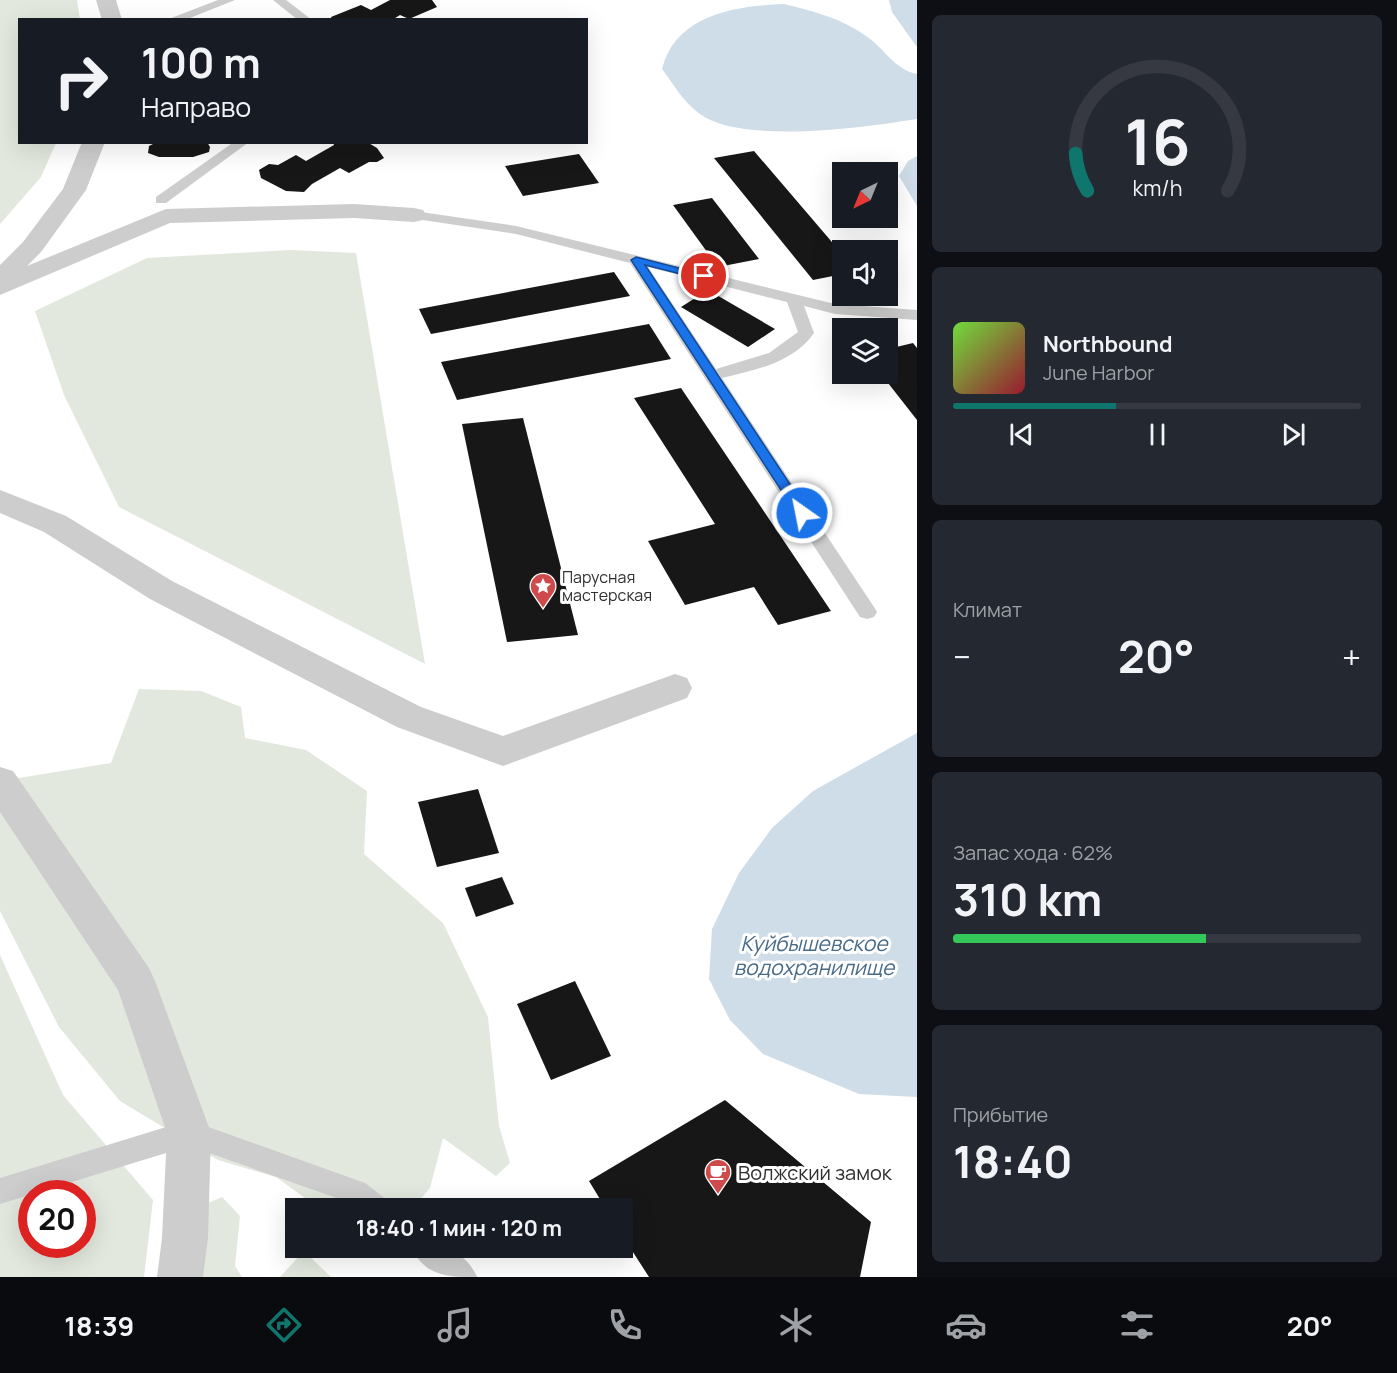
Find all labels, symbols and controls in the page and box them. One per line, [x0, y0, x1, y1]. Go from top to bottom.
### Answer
text: 100 m [141, 33, 261, 91]
icon: right [42, 42, 120, 120]
text: Направо [141, 88, 251, 125]
text: 16 [1124, 98, 1190, 184]
north arrow [832, 162, 898, 228]
map controls [832, 162, 898, 384]
text: km/h [1132, 173, 1182, 202]
button: sound [832, 240, 898, 306]
pin [678, 250, 729, 301]
icon: arrive [687, 259, 720, 292]
button: layers [832, 318, 898, 384]
text: Northbound [1043, 329, 1173, 359]
text: June Harbor [1043, 359, 1155, 386]
icon: previous [1005, 418, 1038, 451]
icon: pause [1141, 418, 1174, 451]
icon: next [1277, 418, 1310, 451]
position arrow [770, 481, 834, 545]
place label: Парусная мастерская [562, 566, 652, 606]
place icon: Парусная мастерская [528, 571, 558, 609]
text: Климат [953, 596, 1022, 623]
text: 20° [1118, 625, 1195, 687]
text: − [953, 634, 971, 679]
text: + [1342, 634, 1361, 679]
text: Запас хода · 62% [953, 839, 1113, 866]
text: 310 km [953, 868, 1102, 930]
water label: Куйбышевское водохранилище [734, 929, 896, 981]
text: Прибытие [953, 1101, 1048, 1128]
text: 18:40 [953, 1130, 1073, 1192]
cafe icon: Волжский замок [703, 1157, 733, 1195]
place label: Волжский замок [738, 1159, 893, 1186]
speed limit sign: 20 [18, 1180, 96, 1258]
text: 18:40 · 1 мин · 120 m [356, 1213, 562, 1243]
icon: directions [263, 1304, 305, 1346]
icon: music [434, 1304, 476, 1346]
icon: phone [604, 1304, 646, 1346]
icon: climate [775, 1304, 817, 1346]
icon: car [945, 1304, 987, 1346]
icon: filters [1116, 1304, 1158, 1346]
text: 18:39 [64, 1307, 134, 1344]
text: 20° [1287, 1307, 1333, 1344]

